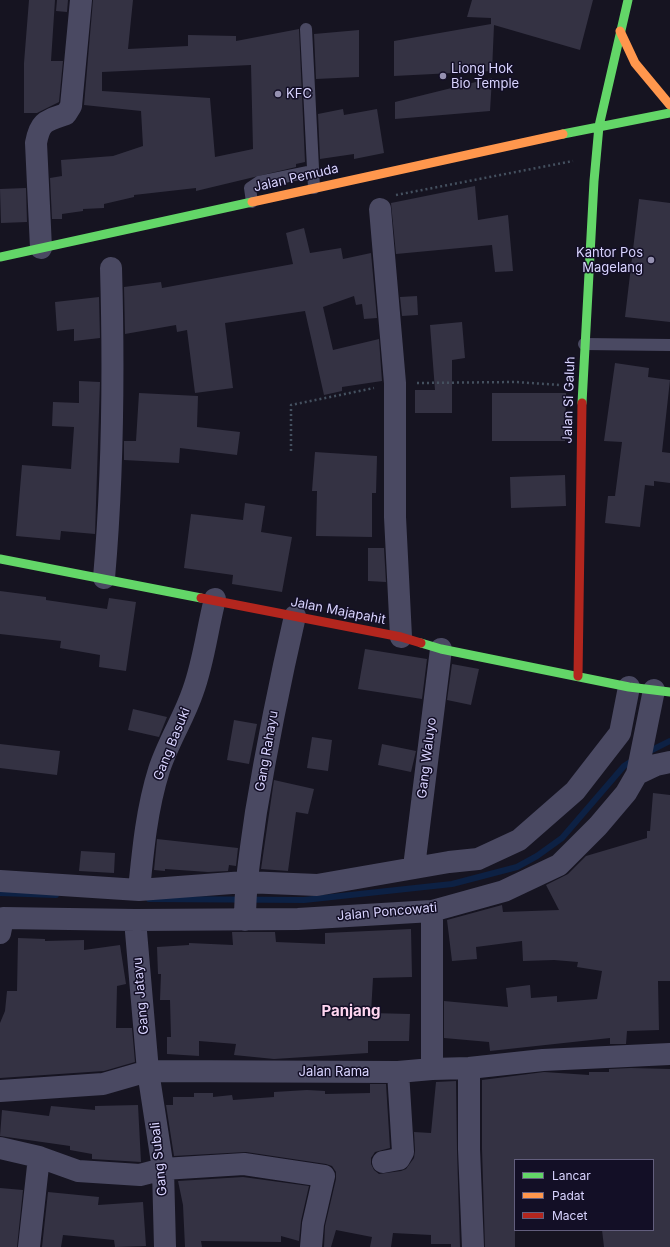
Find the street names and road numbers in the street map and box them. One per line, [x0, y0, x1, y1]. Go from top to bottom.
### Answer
street label: Jalan Pemuda [252, 161, 340, 195]
street label: Jalan Si Galuh [560, 356, 578, 444]
street label: Jalan Majapahit [289, 594, 387, 628]
street label: Gang Basuki [150, 705, 194, 783]
street label: Gang Rahayu [252, 709, 282, 793]
street label: Gang Waluyo [414, 717, 440, 799]
street label: Jalan Poncowati [336, 900, 438, 924]
street label: Gang Jatayu [130, 957, 152, 1035]
street label: Jalan Rama [299, 1064, 369, 1080]
street label: Gang Subali [147, 1121, 171, 1197]

